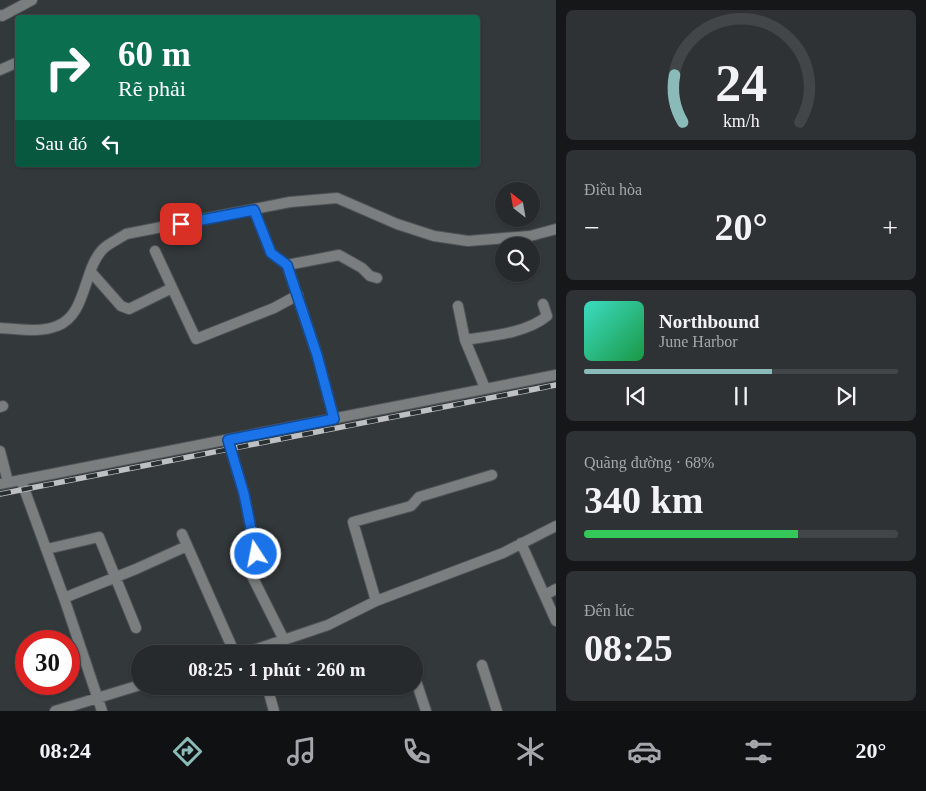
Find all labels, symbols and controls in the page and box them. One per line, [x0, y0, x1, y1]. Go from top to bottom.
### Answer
icon: right [35, 35, 100, 100]
text: 60 m [118, 35, 191, 74]
text: 24 [715, 55, 767, 112]
text: Rẽ phải [118, 76, 186, 101]
text: km/h [723, 111, 759, 131]
icon: left [97, 130, 125, 158]
text: Sau đó [35, 133, 87, 154]
text: Điều hòa [584, 181, 642, 198]
north arrow [495, 182, 540, 228]
map controls [495, 182, 540, 282]
pin [160, 203, 202, 245]
text: 20° [714, 206, 768, 248]
icon: arrive [167, 210, 195, 238]
text: − [584, 212, 600, 243]
text: + [882, 212, 898, 243]
button: search [495, 237, 540, 282]
text: Northbound [659, 311, 759, 332]
text: June Harbor [659, 333, 738, 350]
icon: previous [622, 382, 650, 410]
icon: pause [727, 382, 755, 410]
icon: next [832, 382, 860, 410]
text: Quãng đường · 68% [584, 454, 714, 471]
text: 340 km [584, 479, 703, 521]
position arrow [229, 527, 281, 579]
text: Đến lúc [584, 602, 634, 619]
text: 08:25 [584, 627, 673, 669]
speed limit sign: 30 [15, 630, 80, 695]
text: 08:25 · 1 phút · 260 m [188, 659, 366, 680]
icon: directions [170, 734, 205, 769]
icon: music [284, 734, 319, 769]
icon: phone [399, 734, 434, 769]
icon: climate [513, 734, 548, 769]
icon: car [627, 734, 662, 769]
icon: filters [741, 734, 776, 769]
text: 08:24 [40, 738, 91, 763]
text: 20° [855, 738, 886, 763]

